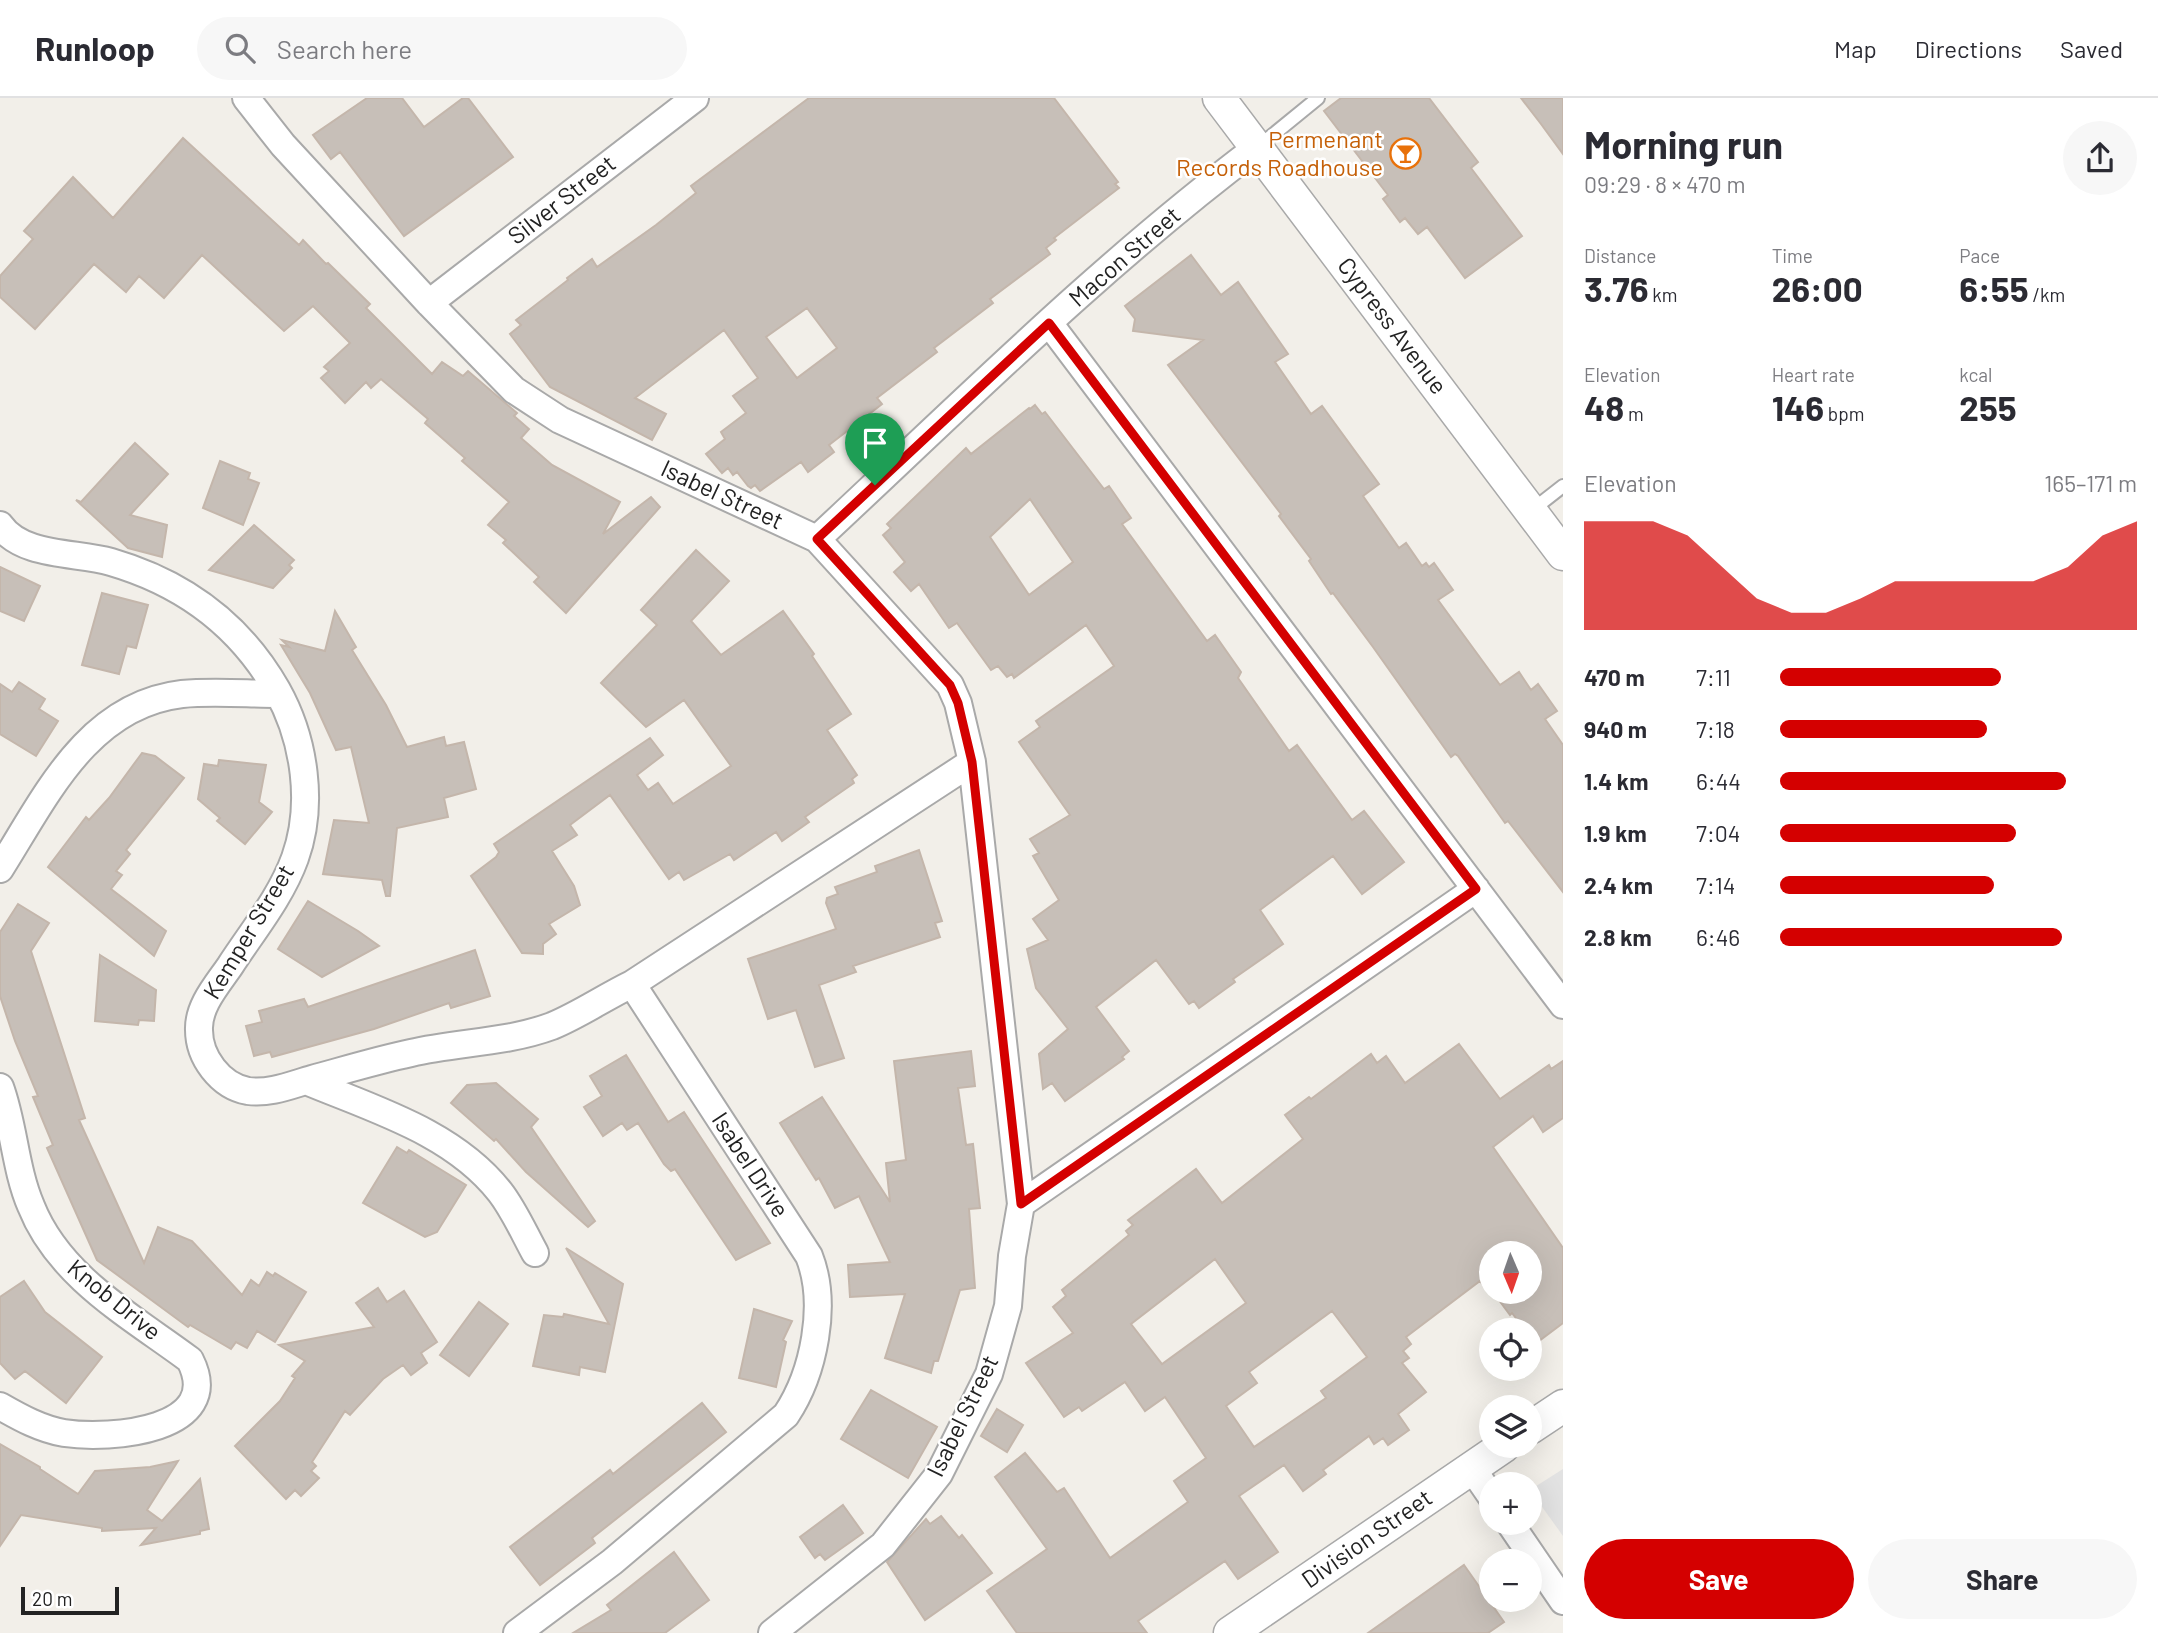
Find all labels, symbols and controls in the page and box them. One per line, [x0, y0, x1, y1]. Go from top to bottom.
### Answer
search box [197, 17, 687, 80]
text: Runloop [35, 28, 155, 68]
icon: search [221, 29, 259, 67]
text: Search here [277, 33, 412, 64]
text: Map [1834, 34, 1877, 63]
text: Directions [1915, 34, 2022, 63]
text: Saved [2060, 34, 2123, 63]
text: Morning run [1584, 121, 1783, 167]
button: share [2063, 121, 2137, 195]
place label: Permenant Records Roadhouse [1176, 124, 1383, 181]
bar icon: Permenant Records Roadhouse [1389, 137, 1423, 171]
street label: Silver Street [502, 148, 621, 250]
text: 09:29 · 8 × 470 m [1584, 170, 1745, 198]
street label: Macon Street [1062, 200, 1186, 312]
text: Distance [1584, 244, 1656, 267]
text: Time [1772, 244, 1813, 267]
text: Pace [1959, 244, 2000, 267]
street label: Cypress Avenue [1332, 251, 1454, 399]
text: 3.76 [1584, 267, 1649, 309]
text: 26:00 [1772, 267, 1863, 309]
text: 6:55 [1959, 267, 2029, 309]
text: km [1649, 283, 1678, 306]
text: /km [2029, 283, 2065, 306]
text: Elevation [1584, 363, 1661, 386]
text: Heart rate [1772, 363, 1855, 386]
text: kcal [1959, 363, 1992, 386]
text: 48 [1584, 386, 1624, 428]
text: 146 [1772, 386, 1824, 428]
text: 255 [1959, 386, 2017, 428]
text: m [1624, 402, 1644, 425]
text: bpm [1824, 402, 1864, 425]
pin [845, 413, 905, 485]
icon: arrive [856, 424, 894, 462]
street label: Isabel Street [657, 453, 788, 535]
text: Elevation [1584, 469, 1677, 497]
text: 165–171 m [2044, 469, 2137, 497]
text: 470 m [1584, 663, 1645, 691]
text: 7:11 [1696, 663, 1731, 691]
text: 940 m [1584, 715, 1647, 743]
text: 7:18 [1696, 715, 1735, 743]
text: 1.4 km [1584, 767, 1648, 795]
text: 6:44 [1696, 767, 1741, 795]
text: 1.9 km [1584, 819, 1647, 847]
text: 7:04 [1696, 819, 1740, 847]
street label: Kemper Street [196, 859, 299, 1004]
text: 2.4 km [1584, 871, 1653, 899]
text: 7:14 [1696, 871, 1735, 899]
text: 2.8 km [1584, 923, 1652, 951]
text: 6:46 [1696, 923, 1740, 951]
street label: Isabel Drive [707, 1106, 796, 1222]
north arrow [1479, 1241, 1542, 1304]
map controls [1479, 1241, 1542, 1612]
street label: Knob Drive [62, 1252, 168, 1345]
button: locate [1479, 1318, 1542, 1381]
street label: Isabel Street [920, 1350, 1004, 1481]
button: layers [1479, 1395, 1542, 1458]
button: + [1479, 1472, 1542, 1535]
street label: Division Street [1295, 1482, 1437, 1593]
button: Save [1584, 1539, 1854, 1619]
button: Share [1868, 1539, 2137, 1619]
button: − [1479, 1549, 1542, 1612]
scale bar [21, 1584, 119, 1616]
text: 20 m [32, 1587, 72, 1610]

